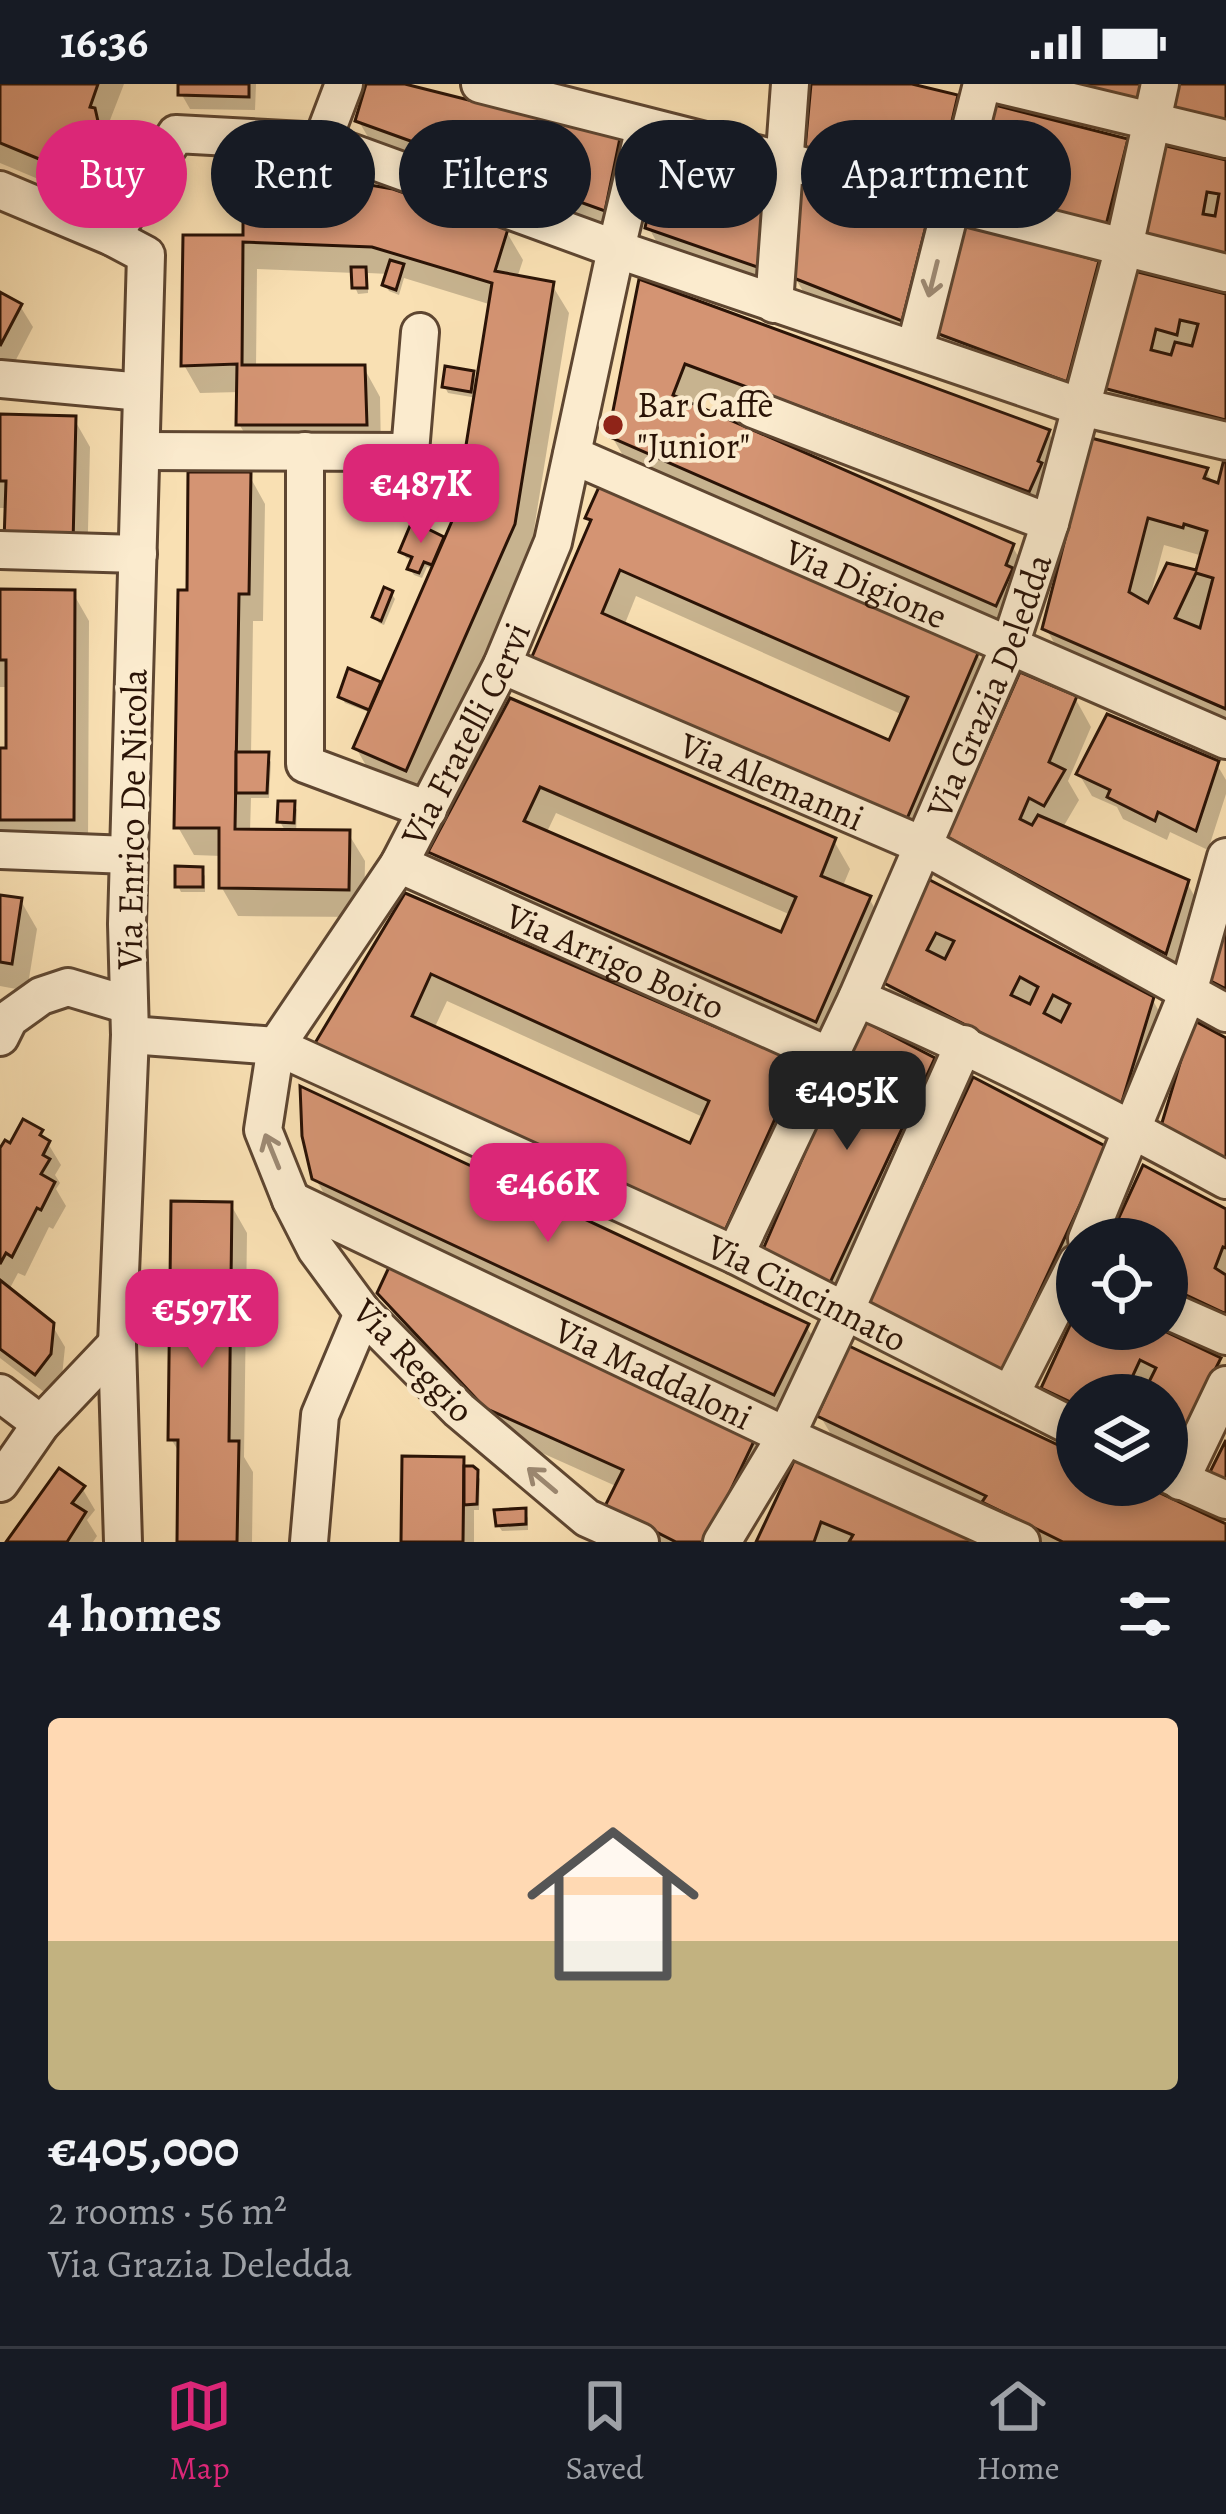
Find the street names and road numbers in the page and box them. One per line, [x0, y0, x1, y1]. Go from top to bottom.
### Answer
street label: Via Digione [776, 526, 955, 641]
street label: Via Grazia Deledda [914, 547, 1063, 826]
street label: Via Fratelli Cervi [388, 615, 542, 855]
street label: Via Enrico De Nicola [104, 668, 159, 971]
street label: Via Alemanni [671, 720, 872, 842]
street label: Via Arrigo Boito [497, 890, 732, 1031]
street label: Via Cincinnato [699, 1221, 915, 1364]
street label: Via Reggio [341, 1287, 485, 1433]
street label: Via Maddaloni [546, 1305, 761, 1442]

